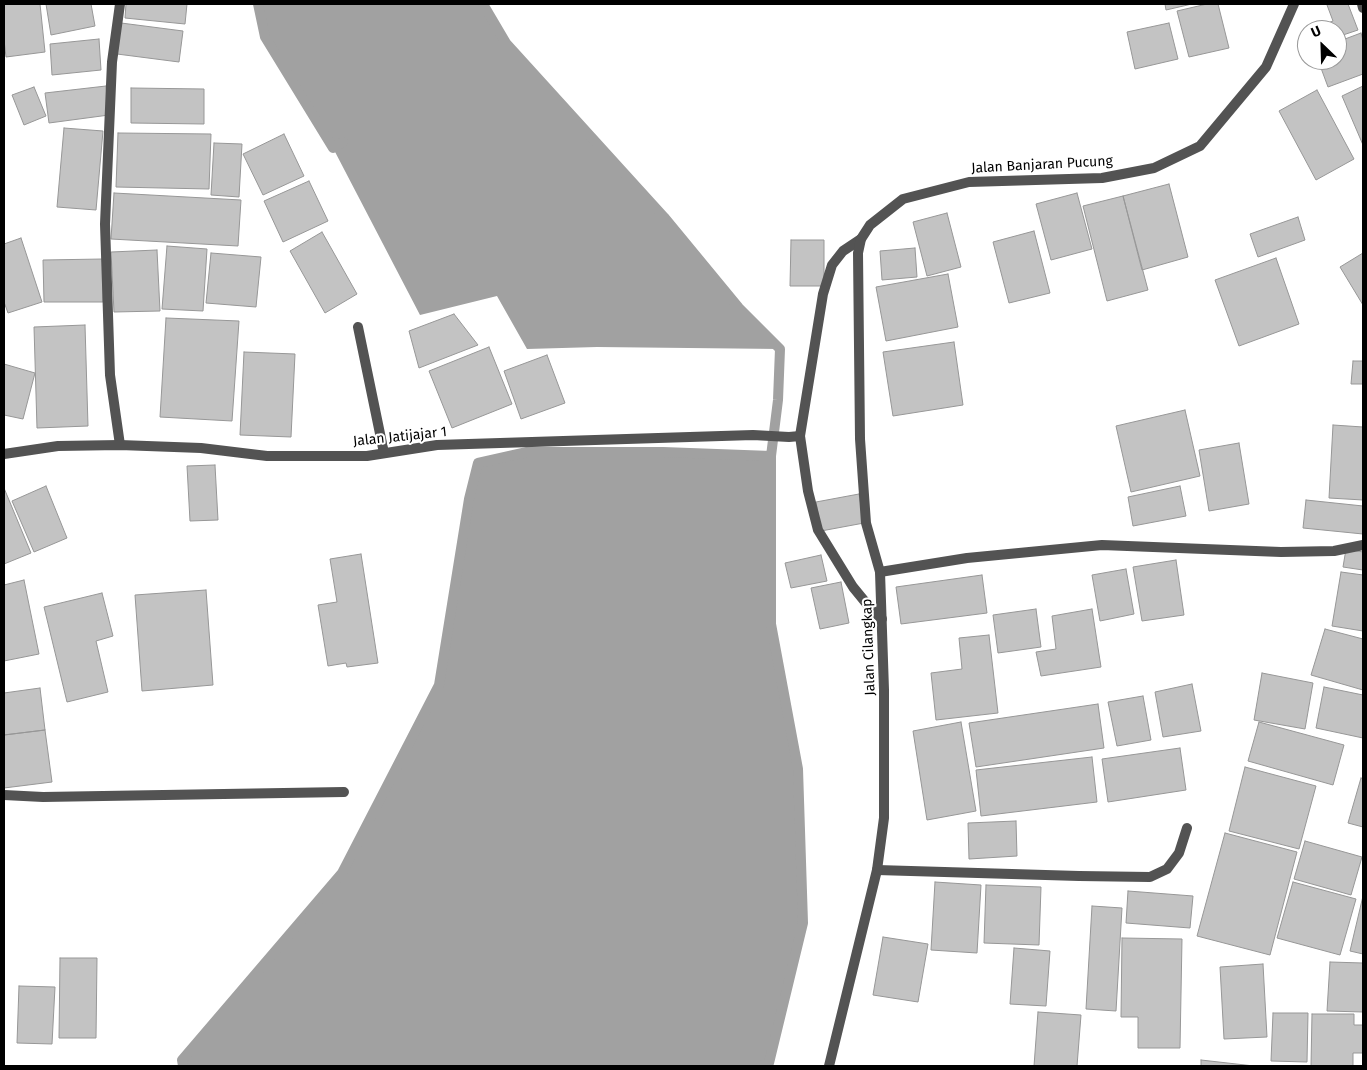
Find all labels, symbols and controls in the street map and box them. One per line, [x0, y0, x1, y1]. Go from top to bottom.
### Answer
north arrow [1297, 20, 1347, 70]
text: U [1308, 22, 1324, 41]
street label: Jalan Banjaran Pucung [971, 153, 1113, 177]
street label: Jalan Jatijajar 1 [352, 424, 448, 450]
street label: Jalan Cilangkap [859, 598, 879, 696]

